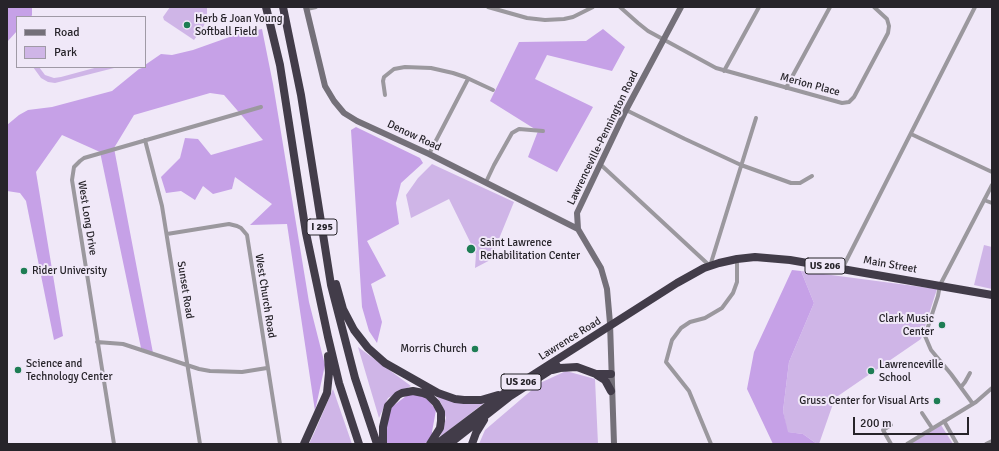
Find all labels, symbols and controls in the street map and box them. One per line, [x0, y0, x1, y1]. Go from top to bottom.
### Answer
place label: Herb & Joan Young Softball Field [195, 12, 283, 38]
legend [16, 16, 146, 68]
marker: Herb & Joan Young Softball Field [182, 20, 192, 30]
text: Road [54, 25, 80, 40]
text: Park [54, 45, 77, 60]
street label: Lawrenceville-Pennington Road [565, 69, 641, 207]
street label: Merion Place [779, 71, 841, 99]
street label: Denow Road [385, 118, 443, 154]
street label: West Long Drive [75, 180, 99, 256]
road number: I 295 [307, 219, 337, 235]
place label: Saint Lawrence Rehabilitation Center [480, 236, 580, 262]
marker: Saint Lawrence Rehabilitation Center [465, 243, 477, 255]
street label: West Church Road [252, 253, 278, 339]
street label: Main Street [862, 254, 918, 276]
road number: US 206 [805, 258, 845, 274]
street label: Sunset Road [174, 260, 196, 320]
place label: Rider University [32, 264, 107, 278]
marker: Rider University [19, 266, 29, 276]
place label: Clark Music Center [879, 312, 934, 338]
street label: Lawrence Road [536, 315, 604, 363]
marker: Clark Music Center [937, 320, 947, 330]
place label: Morris Church [400, 342, 467, 356]
marker: Morris Church [470, 344, 480, 354]
place label: Science and Technology Center [26, 357, 112, 383]
place label: Lawrenceville School [879, 358, 943, 384]
marker: Science and Technology Center [13, 365, 23, 375]
marker: Lawrenceville School [866, 366, 876, 376]
road number: US 206 [501, 374, 541, 390]
place label: Gruss Center for Visual Arts [799, 394, 929, 408]
marker: Gruss Center for Visual Arts [932, 396, 942, 406]
scale bar [855, 409, 971, 435]
text: 200 m [860, 416, 892, 431]

